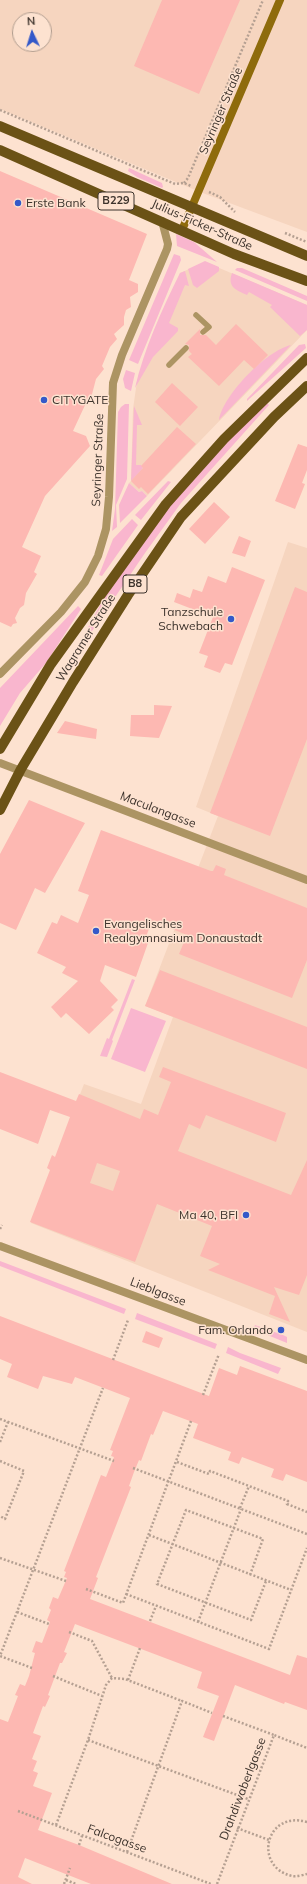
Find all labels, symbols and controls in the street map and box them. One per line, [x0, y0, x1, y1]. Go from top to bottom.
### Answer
north arrow [12, 12, 52, 52]
text: N [27, 14, 36, 28]
street label: Seyringer Straße [196, 65, 246, 157]
road number: B229 [98, 192, 134, 210]
place label: Erste Bank [26, 196, 86, 210]
street label: Julius-Ficker-Straße [149, 196, 255, 254]
marker: Erste Bank [13, 198, 23, 208]
place label: CITYGATE [52, 393, 108, 407]
marker: CITYGATE [39, 395, 49, 405]
street label: Seyringer Straße [89, 413, 107, 507]
road number: B8 [123, 575, 147, 593]
street label: Wagramer Straße [53, 592, 119, 684]
place label: Tanzschule Schwebach [158, 605, 223, 633]
marker: Tanzschule Schwebach [226, 614, 236, 624]
street label: Maculangasse [118, 789, 198, 831]
place label: Evangelisches Realgymnasium Donaustadt [104, 917, 262, 945]
marker: Evangelisches Realgymnasium Donaustadt [91, 926, 101, 936]
place label: Ma 40, BFI [179, 1208, 238, 1222]
marker: Ma 40, BFI [241, 1210, 251, 1220]
street label: Lieblgasse [128, 1275, 188, 1309]
place label: Fam. Orlando [198, 1323, 273, 1337]
marker: Fam. Orlando [276, 1325, 286, 1335]
street label: Drahdiwaberlgasse [217, 1736, 269, 1842]
street label: Falcogasse [85, 1822, 149, 1856]

